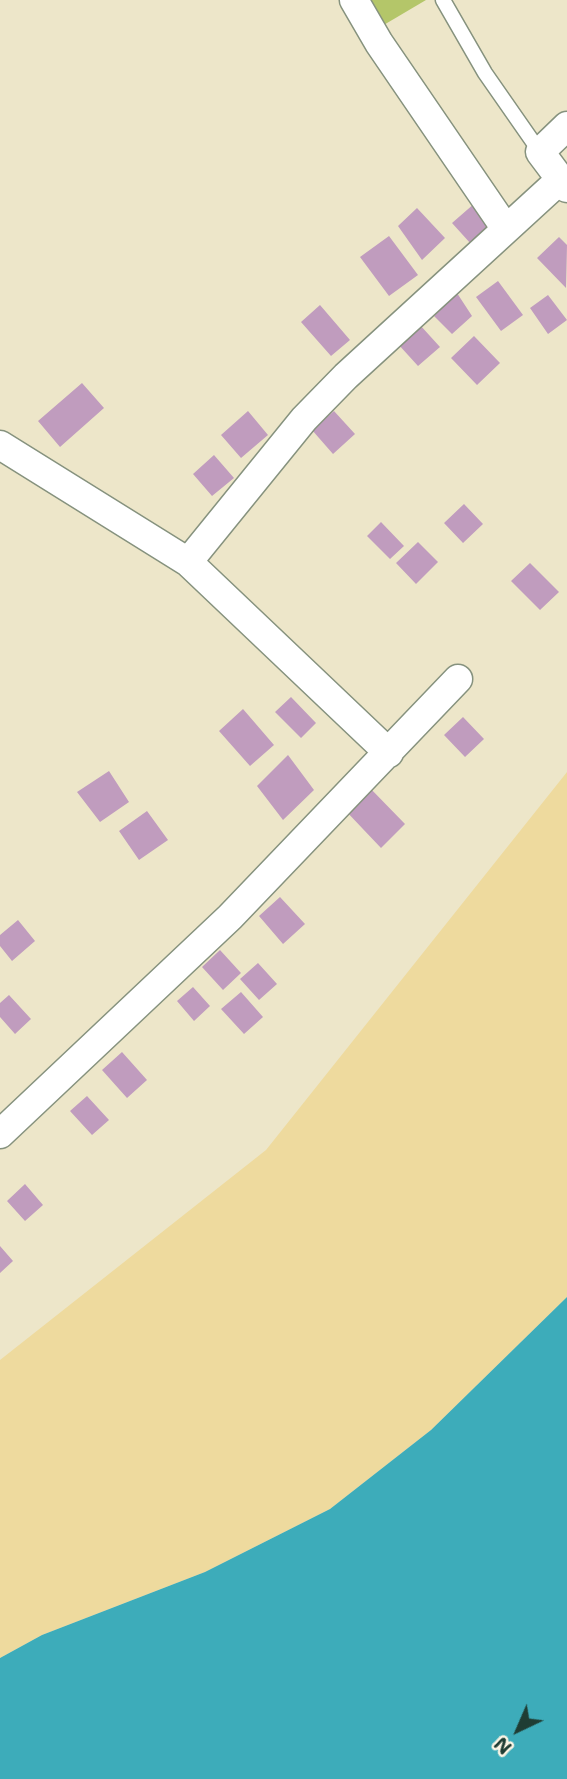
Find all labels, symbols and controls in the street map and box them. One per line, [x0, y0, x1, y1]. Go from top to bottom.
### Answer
north arrow [483, 1695, 553, 1765]
text: N [489, 1731, 517, 1760]

